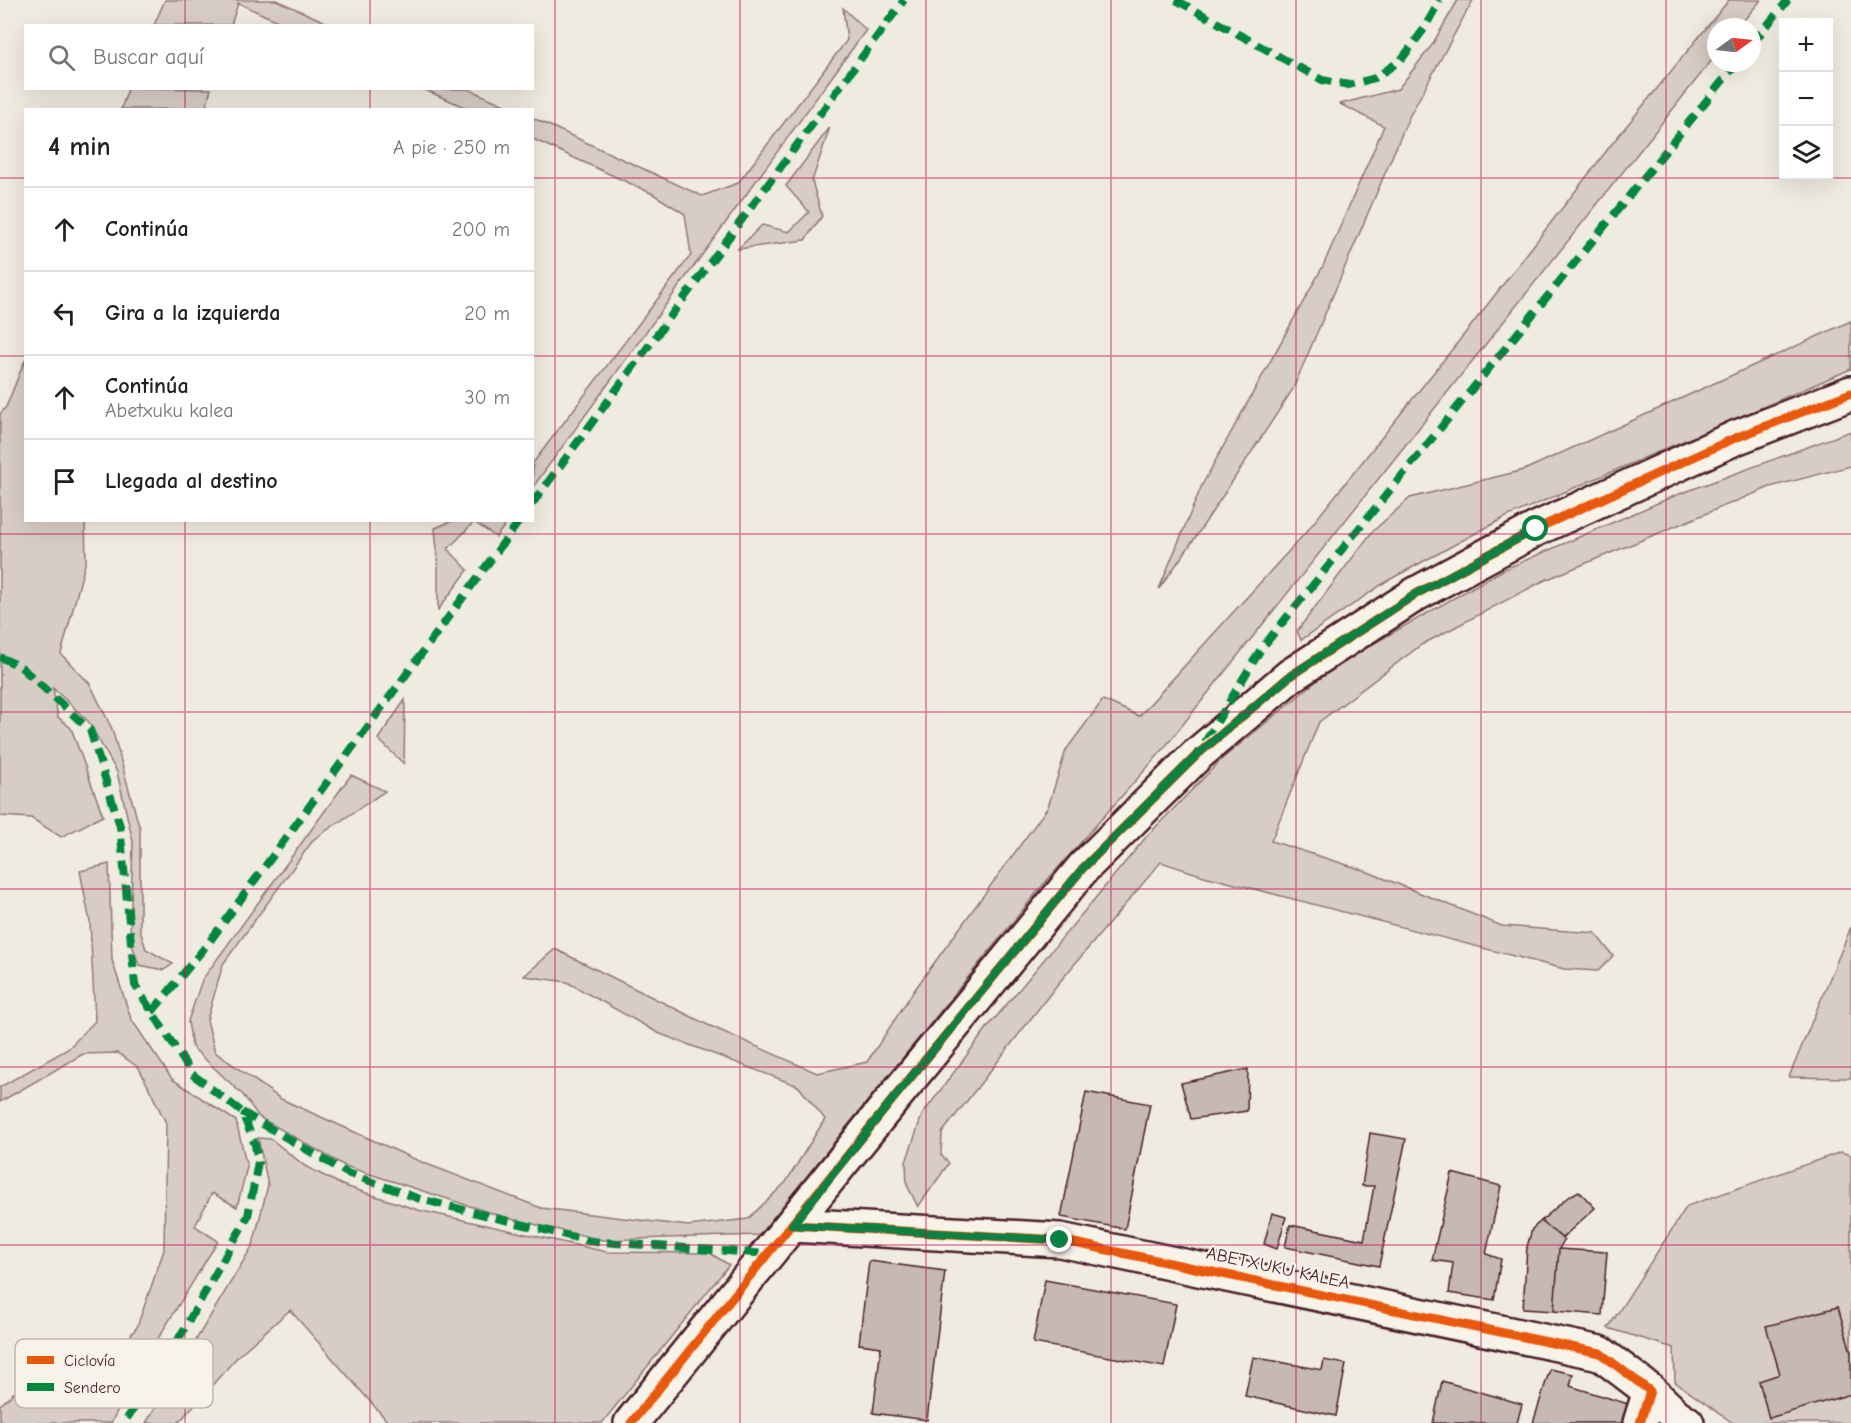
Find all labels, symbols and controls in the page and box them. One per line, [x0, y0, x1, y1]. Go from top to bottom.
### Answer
north arrow [1707, 18, 1761, 72]
map controls [1779, 18, 1833, 180]
button: + [1779, 18, 1833, 72]
search box [24, 24, 534, 90]
icon: search [45, 41, 78, 74]
text: Buscar aquí [93, 44, 204, 70]
button: − [1779, 72, 1833, 126]
button: layers [1779, 126, 1833, 180]
text: 4 min [48, 132, 111, 162]
text: A pie · 250 m [393, 136, 510, 159]
icon: ahead [48, 213, 81, 246]
text: Continúa [105, 216, 189, 242]
text: 200 m [452, 218, 510, 241]
icon: left [48, 297, 81, 330]
text: Gira a la izquierda [105, 300, 280, 326]
text: 20 m [464, 302, 510, 325]
text: Continúa [105, 373, 189, 399]
icon: ahead [48, 381, 81, 414]
text: 30 m [464, 386, 510, 409]
text: Abetxuku kalea [105, 399, 234, 422]
icon: arrive [48, 465, 81, 498]
text: Llegada al destino [105, 468, 278, 494]
route start [1522, 515, 1548, 541]
route end [1046, 1226, 1072, 1252]
street label: ABETXUKU KALEA [1204, 1243, 1352, 1293]
legend [15, 1339, 213, 1408]
text: Ciclovía [64, 1352, 116, 1370]
text: Sendero [64, 1379, 121, 1397]

